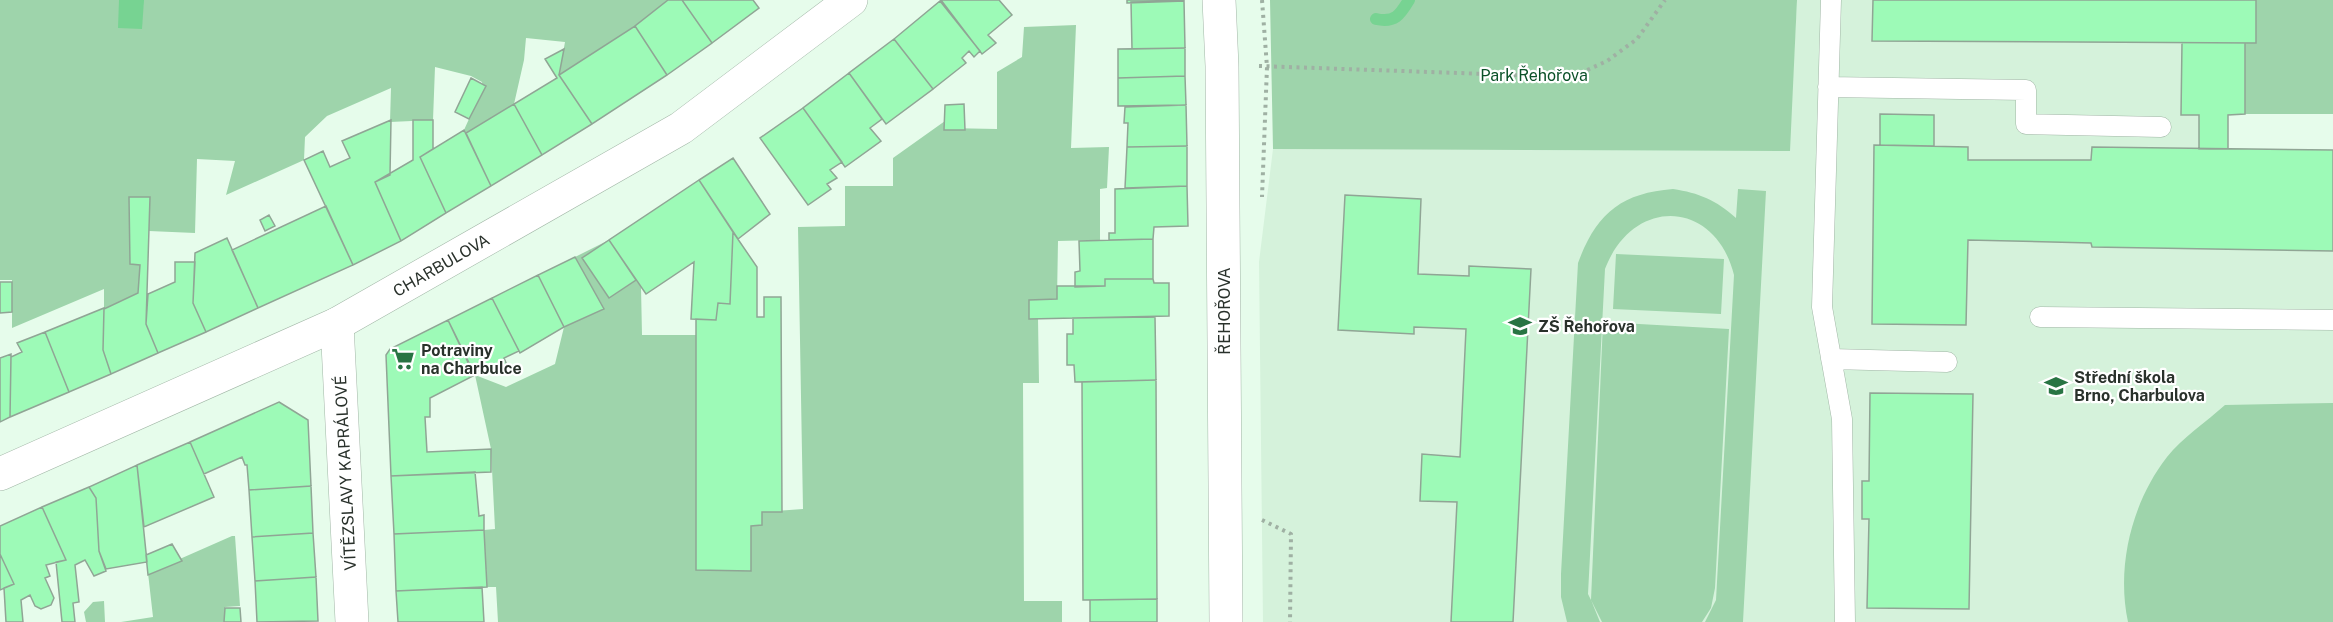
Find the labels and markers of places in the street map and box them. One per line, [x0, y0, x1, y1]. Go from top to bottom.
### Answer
school or university icon: ZŠ Řehořova [1507, 313, 1533, 339]
place label: ZŠ Řehořova [1538, 316, 1635, 336]
place label: Potraviny na Charbulce [421, 341, 522, 378]
supermarket icon: Potraviny na Charbulce [390, 346, 416, 372]
place label: Střední škola Brno, Charbulova [2074, 368, 2205, 405]
school or university icon: Střední škola Brno, Charbulova [2043, 373, 2069, 399]

